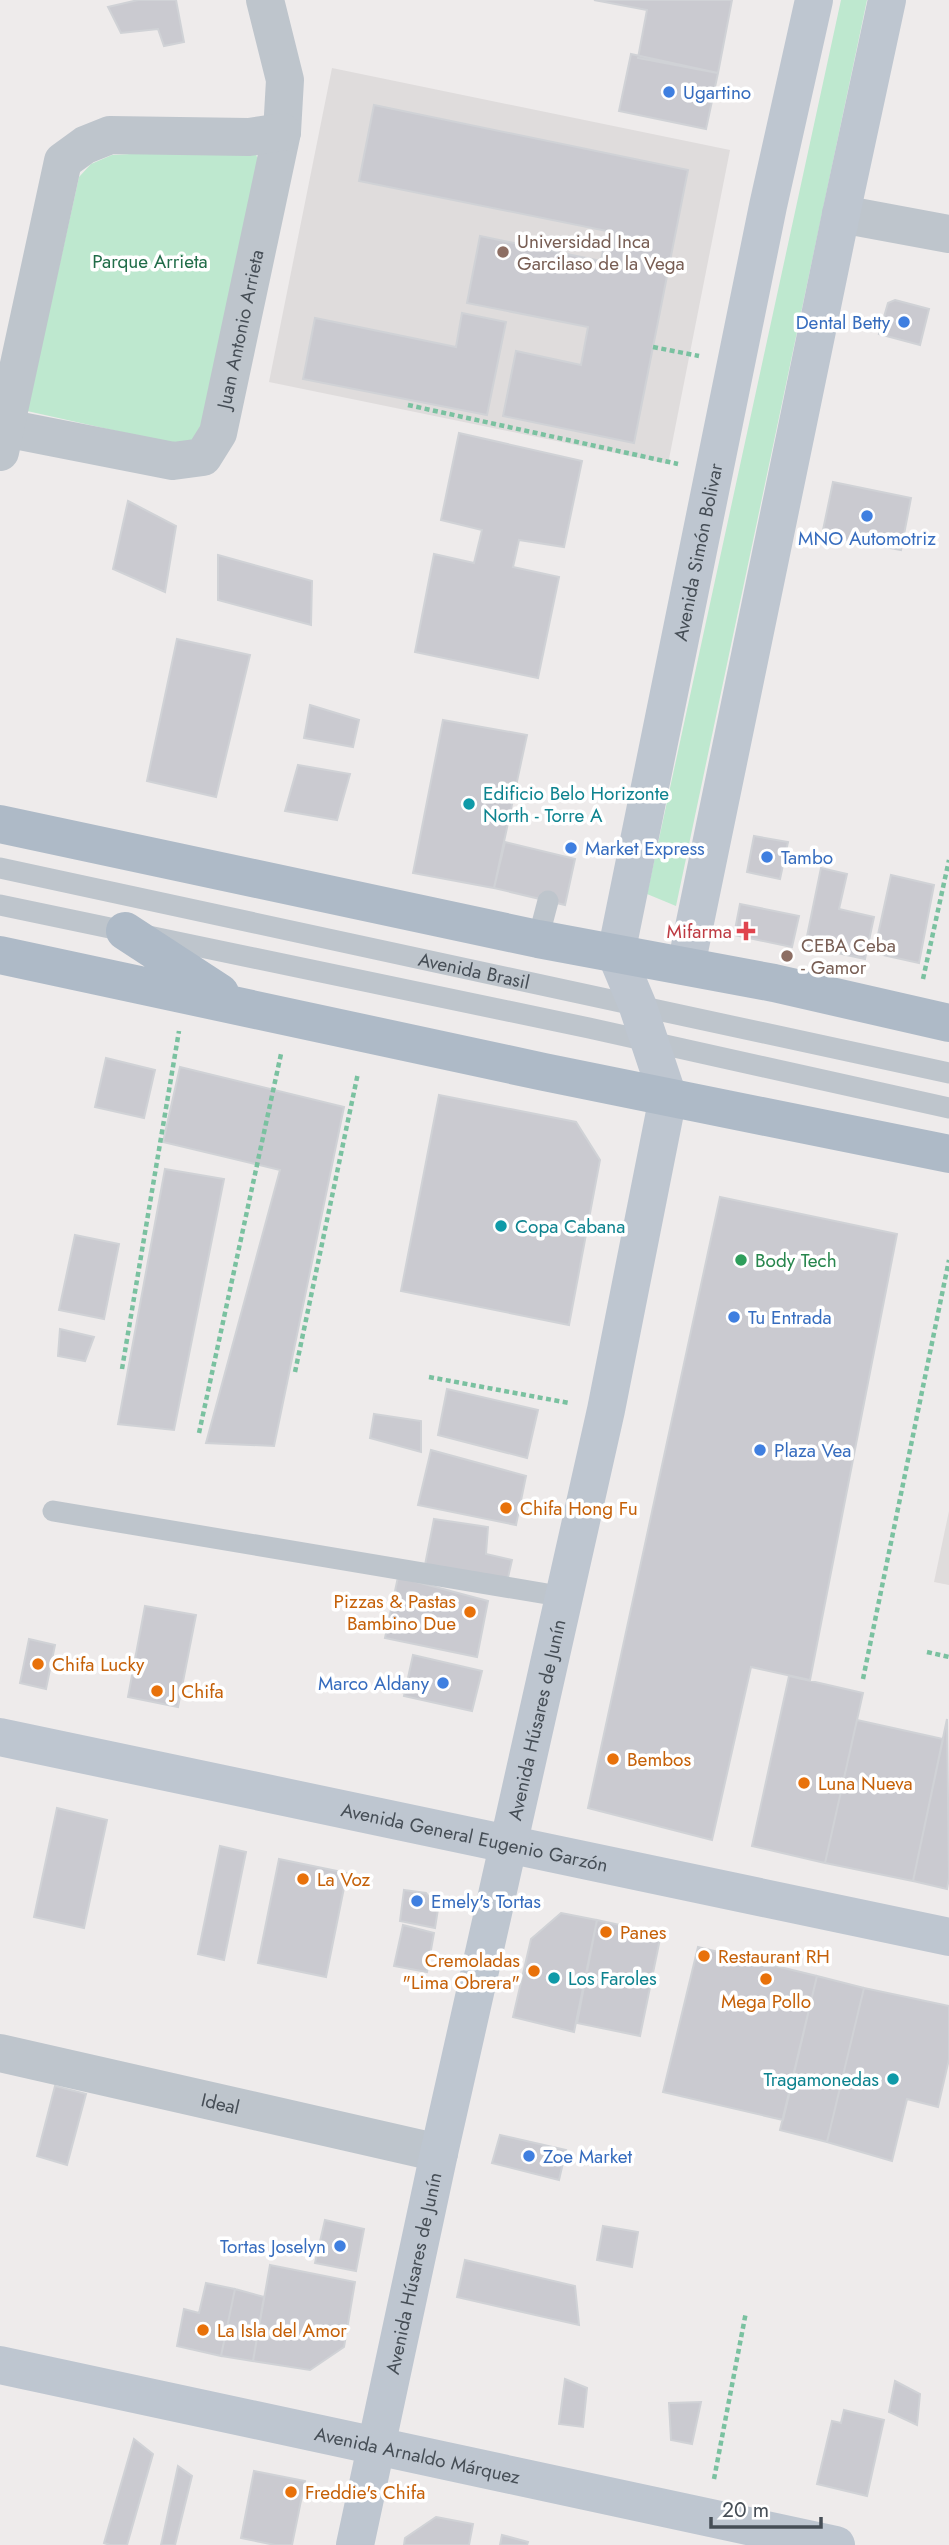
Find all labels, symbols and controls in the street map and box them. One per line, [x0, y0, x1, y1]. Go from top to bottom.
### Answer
place label: Ugartino [683, 79, 751, 106]
marker: Ugartino [661, 84, 677, 100]
place label: Universidad Inca Garcilaso de la Vega [517, 228, 685, 277]
marker: Universidad Inca Garcilaso de la Vega [495, 244, 511, 260]
street label: Juan Antonio Arrieta [210, 247, 271, 414]
park label: Parque Arrieta [92, 248, 208, 275]
place label: Dental Betty [796, 309, 891, 336]
marker: Dental Betty [896, 314, 912, 330]
street label: Avenida Simón Bolivar [667, 460, 729, 643]
marker: MNO Automotriz [859, 508, 875, 524]
place label: MNO Automotriz [798, 525, 936, 552]
place label: Edificio Belo Horizonte North - Torre A [483, 780, 669, 829]
marker: Edificio Belo Horizonte North - Torre A [461, 796, 477, 812]
place label: Market Express [585, 835, 705, 862]
marker: Market Express [563, 840, 579, 856]
place label: Tambo [781, 844, 833, 871]
marker: Tambo [759, 849, 775, 865]
place label: Mifarma [667, 918, 732, 945]
marker: Mifarma [738, 923, 754, 939]
place label: CEBA Ceba - Gamor [801, 932, 896, 981]
street label: Avenida Brasil [416, 946, 532, 996]
marker: CEBA Ceba - Gamor [779, 948, 795, 964]
place label: Copa Cabana [515, 1213, 625, 1240]
marker: Copa Cabana [493, 1218, 509, 1234]
place label: Body Tech [755, 1247, 837, 1274]
marker: Body Tech [733, 1252, 749, 1268]
place label: Tu Entrada [748, 1304, 832, 1331]
marker: Tu Entrada [726, 1309, 742, 1325]
place label: Plaza Vea [774, 1437, 851, 1464]
marker: Plaza Vea [752, 1442, 768, 1458]
place label: Chifa Hong Fu [520, 1495, 638, 1522]
marker: Chifa Hong Fu [498, 1500, 514, 1516]
place label: Pizzas & Pastas Bambino Due [334, 1588, 456, 1637]
marker: Pizzas & Pastas Bambino Due [462, 1604, 478, 1620]
street label: Avenida Húsares de Junín [501, 1617, 573, 1823]
place label: Chifa Lucky [52, 1651, 145, 1678]
marker: Chifa Lucky [30, 1656, 46, 1672]
place label: Marco Aldany [318, 1670, 430, 1697]
marker: Marco Aldany [435, 1675, 451, 1691]
place label: J Chifa [168, 1678, 224, 1705]
marker: J Chifa [149, 1683, 165, 1699]
place label: Bembos [627, 1746, 691, 1773]
marker: Bembos [605, 1751, 621, 1767]
place label: Luna Nueva [818, 1770, 913, 1797]
marker: Luna Nueva [796, 1775, 812, 1791]
street label: Avenida General Eugenio Garzón [339, 1796, 610, 1879]
place label: La Voz [317, 1866, 370, 1893]
marker: La Voz [295, 1871, 311, 1887]
place label: Emely's Tortas [431, 1888, 541, 1915]
marker: Emely's Tortas [409, 1893, 425, 1909]
place label: Panes [620, 1919, 667, 1946]
marker: Panes [598, 1924, 614, 1940]
place label: Restaurant RH [718, 1943, 830, 1970]
place label: Cremoladas "Lima Obrera" [402, 1947, 520, 1996]
marker: Restaurant RH [696, 1948, 712, 1964]
marker: Cremoladas "Lima Obrera" [526, 1963, 542, 1979]
place label: Los Faroles [568, 1965, 657, 1992]
marker: Los Faroles [546, 1970, 562, 1986]
marker: Mega Pollo [758, 1971, 774, 1987]
place label: Mega Pollo [721, 1988, 811, 2015]
place label: Tragamonedas [763, 2066, 879, 2093]
marker: Tragamonedas [885, 2071, 901, 2087]
street label: Ideal [198, 2086, 242, 2121]
place label: Zoe Market [543, 2143, 633, 2170]
marker: Zoe Market [521, 2148, 537, 2164]
street label: Avenida Húsares de Junín [379, 2170, 448, 2377]
place label: Tortas Joselyn [220, 2233, 326, 2260]
marker: Tortas Joselyn [332, 2238, 348, 2254]
place label: La Isla del Amor [217, 2317, 347, 2344]
marker: La Isla del Amor [195, 2322, 211, 2338]
street label: Avenida Arnaldo Márquez [312, 2420, 523, 2491]
place label: Freddie's Chifa [305, 2479, 425, 2506]
marker: Freddie's Chifa [283, 2484, 299, 2500]
scale bar [711, 2486, 821, 2530]
text: 20 m [722, 2495, 769, 2525]

